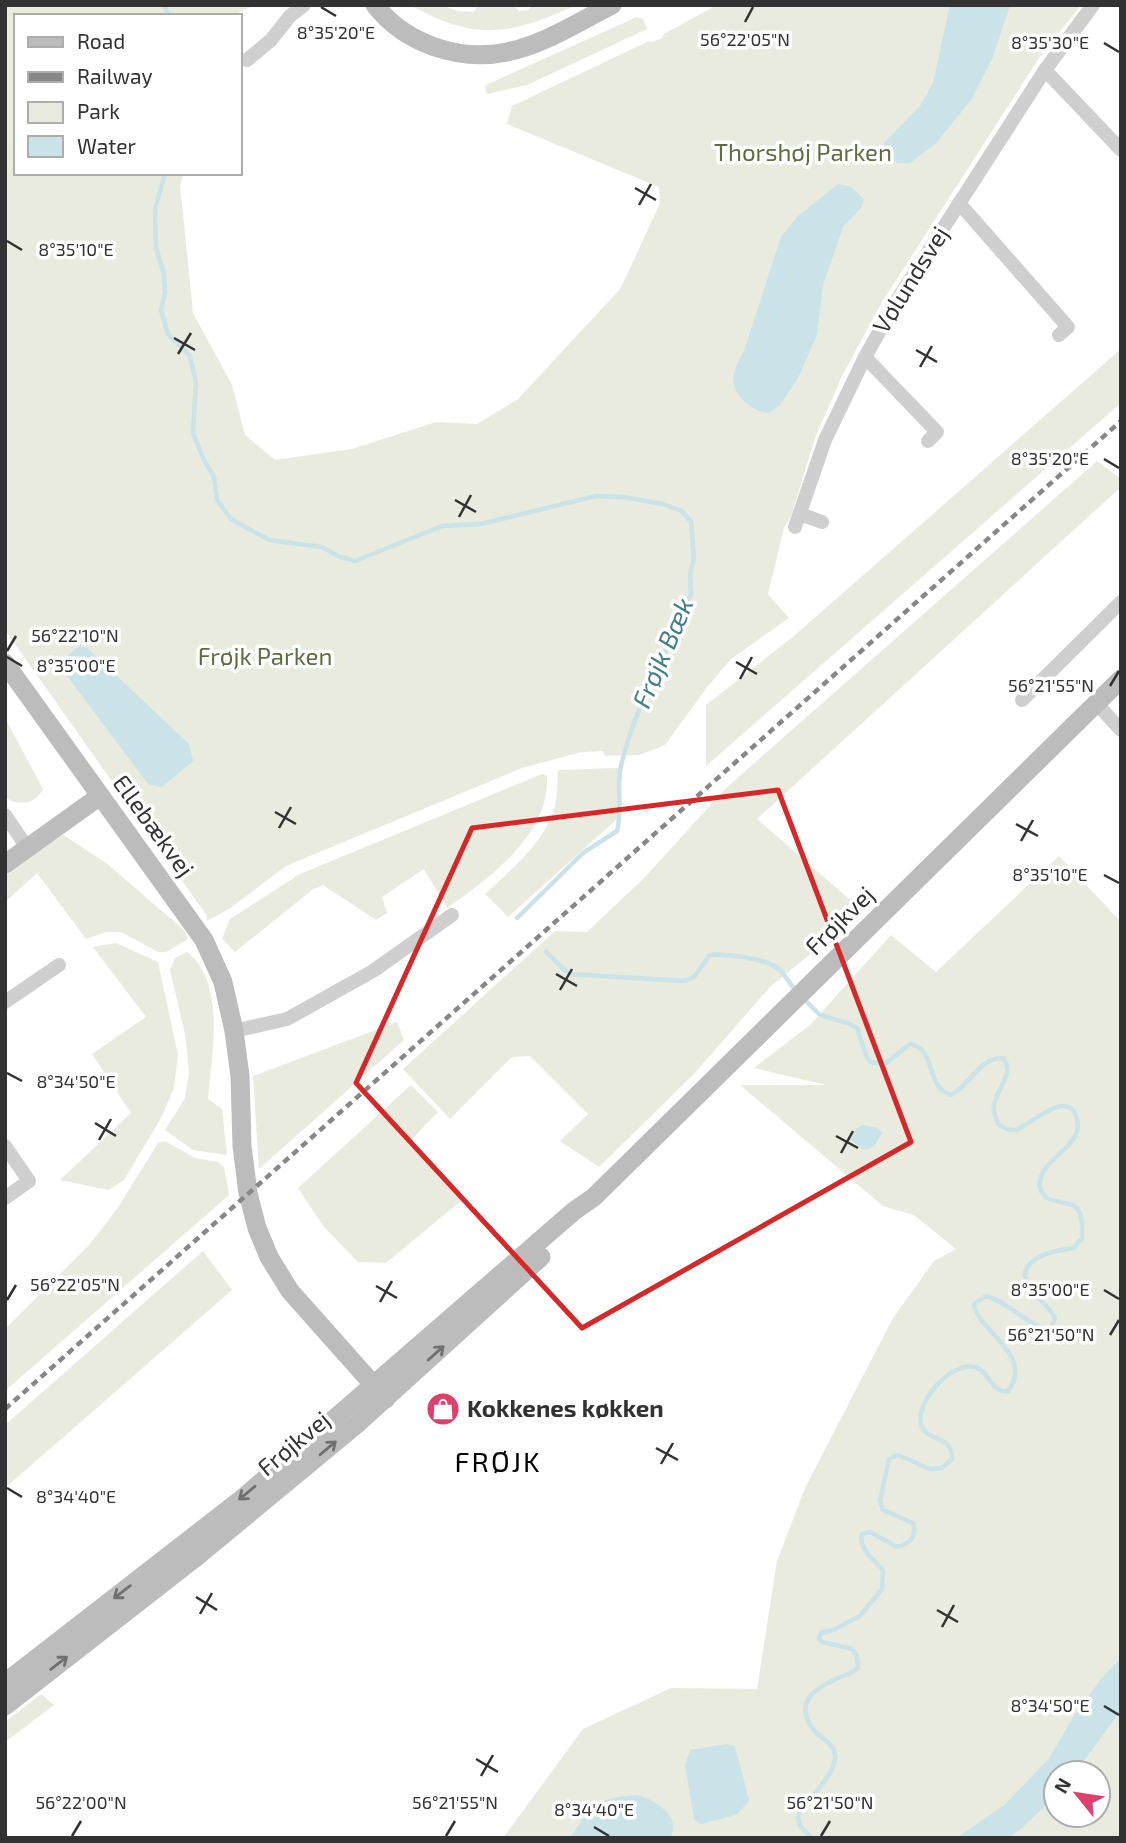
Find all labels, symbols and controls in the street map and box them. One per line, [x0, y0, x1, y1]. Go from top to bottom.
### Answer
legend [14, 14, 242, 175]
text: 8°35'20"E [297, 21, 375, 43]
text: Road [77, 28, 125, 53]
text: 56°22'05"N [700, 28, 790, 50]
text: 8°35'30"E [1011, 31, 1089, 53]
text: Railway [77, 63, 153, 88]
text: Park [77, 98, 120, 123]
text: Water [77, 133, 136, 158]
park label: Thorshøj Parken [714, 137, 892, 166]
street label: Vølundsvej [866, 220, 954, 338]
text: 8°35'10"E [38, 238, 114, 260]
text: 8°35'20"E [1011, 447, 1089, 469]
water label: Frøjk Bæk [625, 593, 699, 712]
text: 56°22'10"N [31, 624, 119, 646]
park label: Frøjk Parken [198, 641, 332, 670]
text: 8°35'00"E [36, 654, 116, 676]
text: 56°21'55"N [1008, 674, 1094, 696]
street label: Ellebækvej [108, 769, 201, 882]
text: 8°35'10"E [1012, 863, 1088, 885]
street label: Frøjkvej [798, 879, 879, 960]
text: 8°34'50"E [36, 1070, 116, 1092]
text: 56°22'05"N [30, 1273, 120, 1295]
text: 8°35'00"E [1010, 1278, 1090, 1300]
text: 56°21'50"N [1007, 1323, 1095, 1345]
one-way arrow [427, 1345, 445, 1361]
shop icon: Kokkenes køkken [424, 1390, 462, 1428]
place label: Kokkenes køkken [467, 1393, 664, 1422]
street label: Frøjkvej [251, 1404, 335, 1481]
one-way arrow [318, 1440, 336, 1456]
district label: FRØJK [454, 1444, 542, 1478]
text: 8°34'40"E [36, 1485, 116, 1507]
one-way arrow [239, 1485, 257, 1501]
one-way arrow [113, 1585, 132, 1600]
one-way arrow [49, 1656, 68, 1671]
text: 8°34'50"E [1010, 1694, 1090, 1716]
north arrow [1042, 1759, 1112, 1829]
text: N [1048, 1774, 1075, 1797]
text: 56°22'00"N [35, 1791, 127, 1813]
text: 56°21'55"N [412, 1791, 498, 1813]
text: 56°21'50"N [786, 1791, 874, 1813]
text: 8°34'40"E [554, 1798, 634, 1820]

